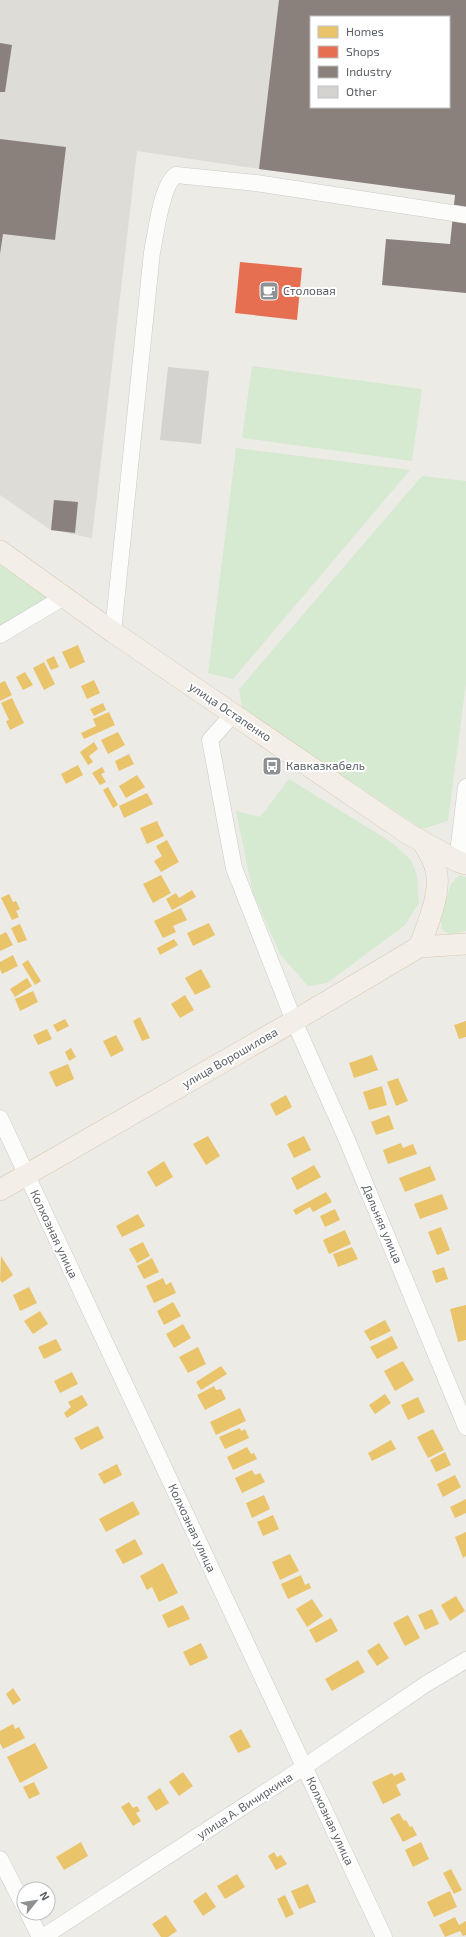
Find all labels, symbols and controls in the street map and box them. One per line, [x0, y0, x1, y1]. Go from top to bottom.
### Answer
legend [310, 16, 450, 108]
text: Homes [346, 24, 384, 38]
text: Shops [346, 44, 380, 58]
text: Industry [346, 64, 392, 78]
text: Other [346, 84, 377, 98]
cafe icon: Столовая [258, 280, 280, 302]
place label: Столовая [283, 283, 336, 297]
street label: улица Остапенко [186, 678, 274, 745]
bus stop icon: Кавказкабель [261, 755, 283, 777]
place label: Кавказкабель [286, 758, 365, 772]
street label: улица Ворошилова [179, 1024, 280, 1091]
street label: Дальняя улица [359, 1182, 406, 1265]
street label: Колхозная улица [27, 1187, 82, 1280]
street label: Колхозная улица [165, 1481, 220, 1574]
street label: улица А. Вичиркина [194, 1769, 295, 1842]
street label: Колхозная улица [303, 1774, 358, 1867]
north arrow [16, 1881, 56, 1921]
text: N [37, 1889, 53, 1902]

